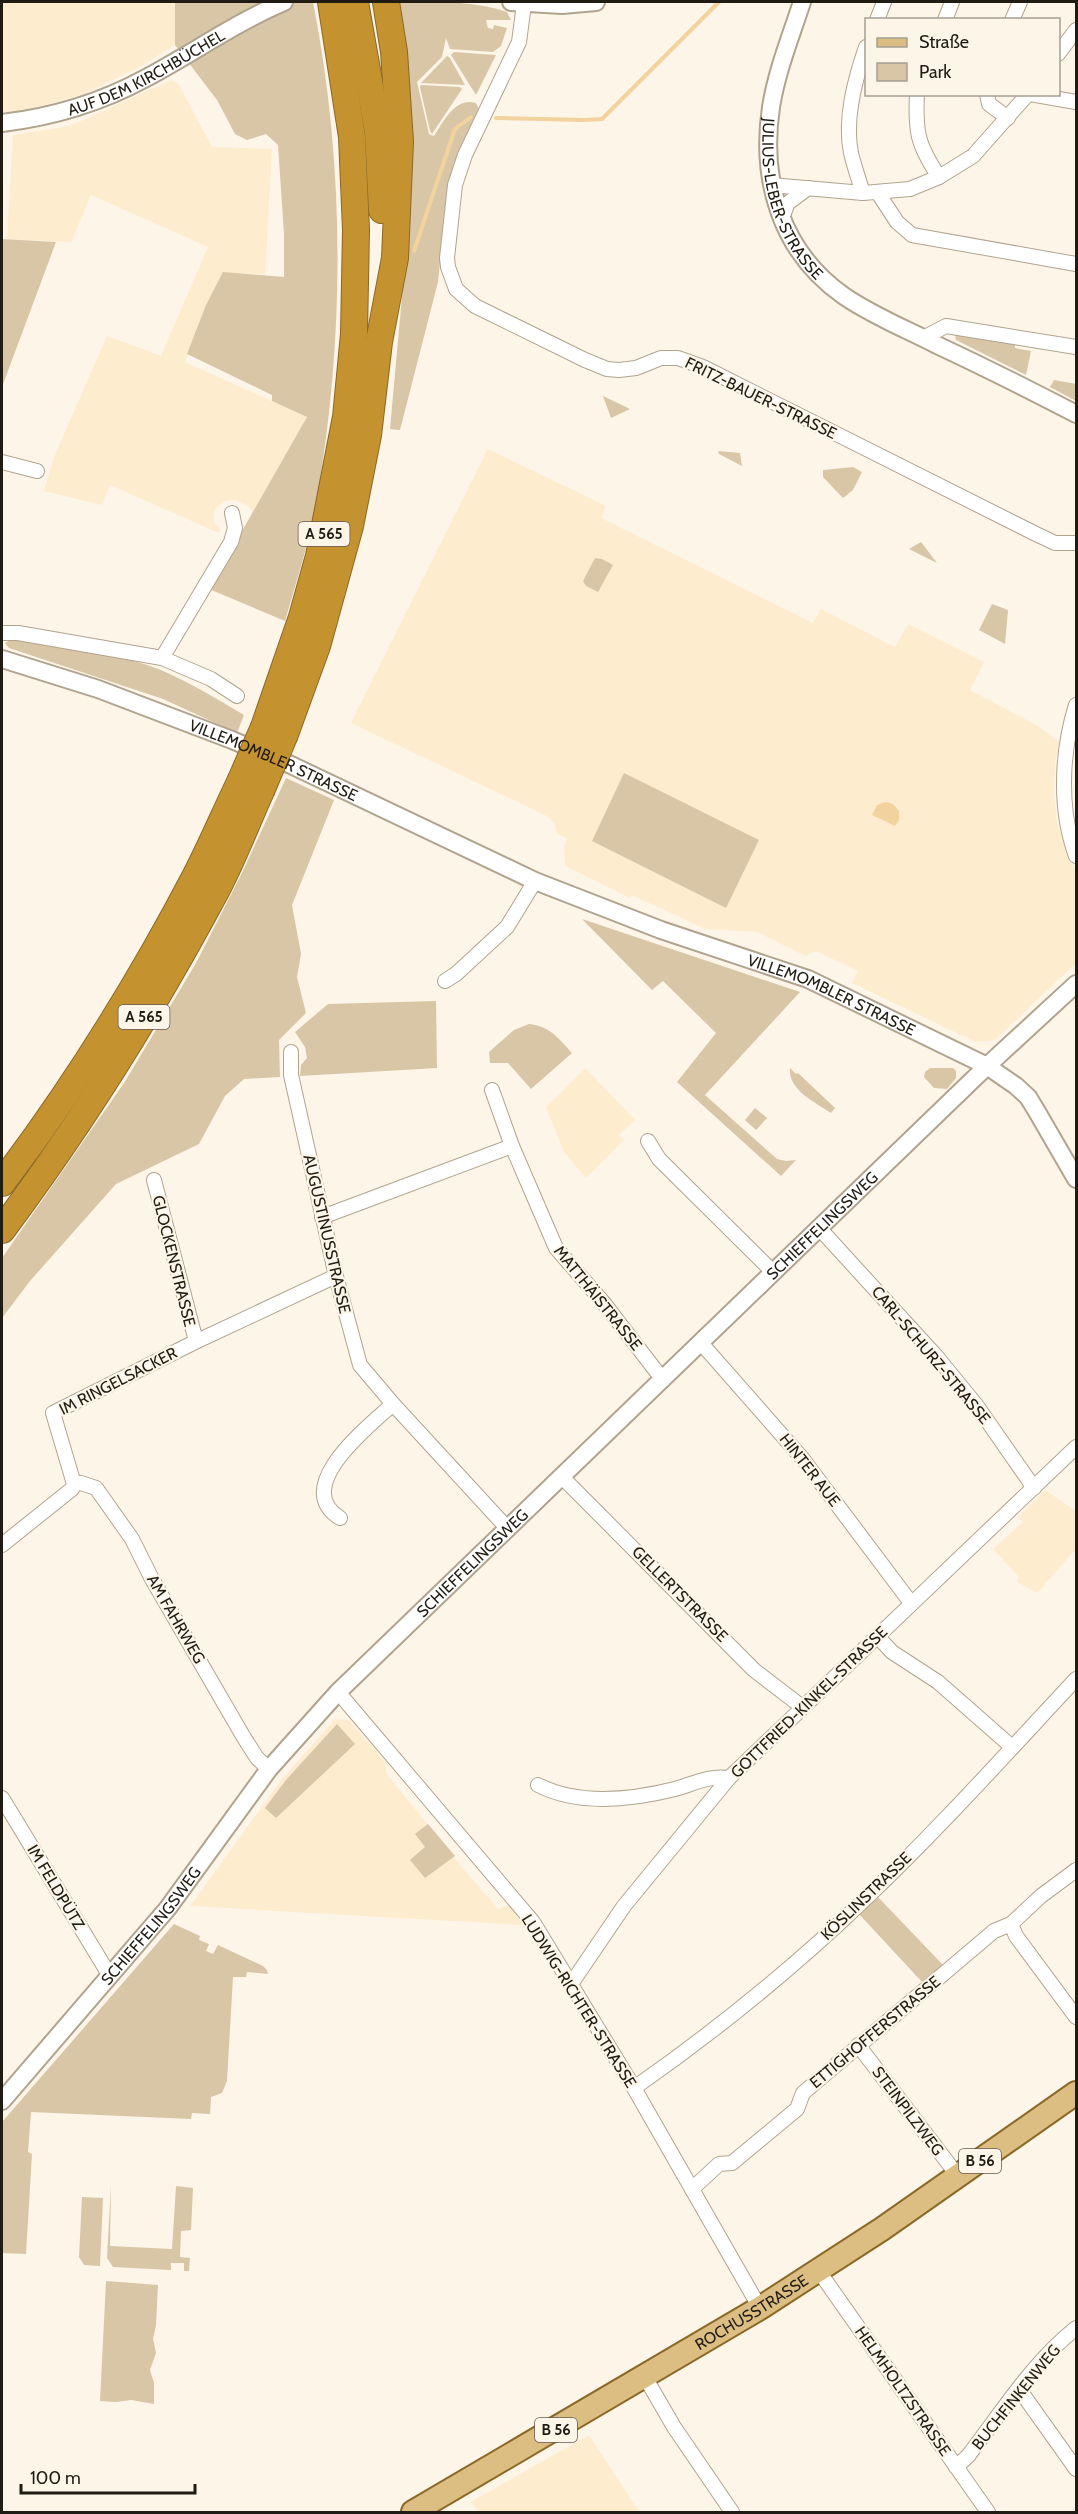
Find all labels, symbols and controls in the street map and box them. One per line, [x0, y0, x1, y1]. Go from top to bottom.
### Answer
legend [865, 18, 1060, 96]
street label: AUF DEM KIRCHBÜCHEL [65, 25, 228, 119]
text: Straße [919, 31, 969, 53]
text: Park [919, 61, 952, 83]
street label: JULIUS-LEBER-STRASSE [759, 116, 827, 283]
street label: FRITZ-BAUER-STRASSE [682, 353, 840, 443]
road number: A 565 [298, 522, 350, 546]
street label: VILLEMOMBLER STRASSE [187, 715, 361, 805]
street label: VILLEMOMBLER STRASSE [745, 950, 919, 1039]
road number: A 565 [118, 1005, 170, 1029]
street label: AUGUSTINUSSTRASSE [299, 1153, 355, 1315]
street label: SCHIEFFELINGSWEG [762, 1167, 881, 1283]
street label: GLOCKENSTRASSE [148, 1193, 200, 1329]
street label: MATTHÄISTRASSE [550, 1242, 646, 1354]
street label: CARL-SCHURZ-STRASSE [868, 1282, 994, 1428]
street label: IM RINGELSACKER [56, 1343, 180, 1419]
street label: HINTER AUE [776, 1430, 844, 1510]
street label: SCHIEFFELINGSWEG [412, 1505, 532, 1621]
street label: GELLERTSTRASSE [628, 1542, 732, 1646]
street label: AM FAHRWEG [143, 1571, 209, 1667]
street label: GOTTFRIED-KINKEL-STRASSE [727, 1622, 891, 1782]
street label: IM FELDPÜTZ [23, 1841, 89, 1933]
street label: KÖSLINSTRASSE [817, 1848, 915, 1944]
street label: SCHIEFFELINGSWEG [97, 1863, 205, 1989]
street label: LUDWIG-RICHTER-STRASSE [518, 1911, 640, 2091]
street label: ETTIGHOFFERSTRASSE [806, 1972, 944, 2092]
street label: STEINPILZWEG [868, 2063, 948, 2159]
road number: B 56 [959, 2149, 1001, 2173]
street label: ROCHUSSTRASSE [691, 2270, 811, 2354]
street label: HELMHOLTZSTRASSE [851, 2323, 955, 2460]
street label: BUCHFINKENWEG [968, 2341, 1064, 2453]
road number: B 56 [535, 2418, 577, 2442]
scale bar [21, 2457, 195, 2495]
text: 100 m [30, 2467, 81, 2489]

